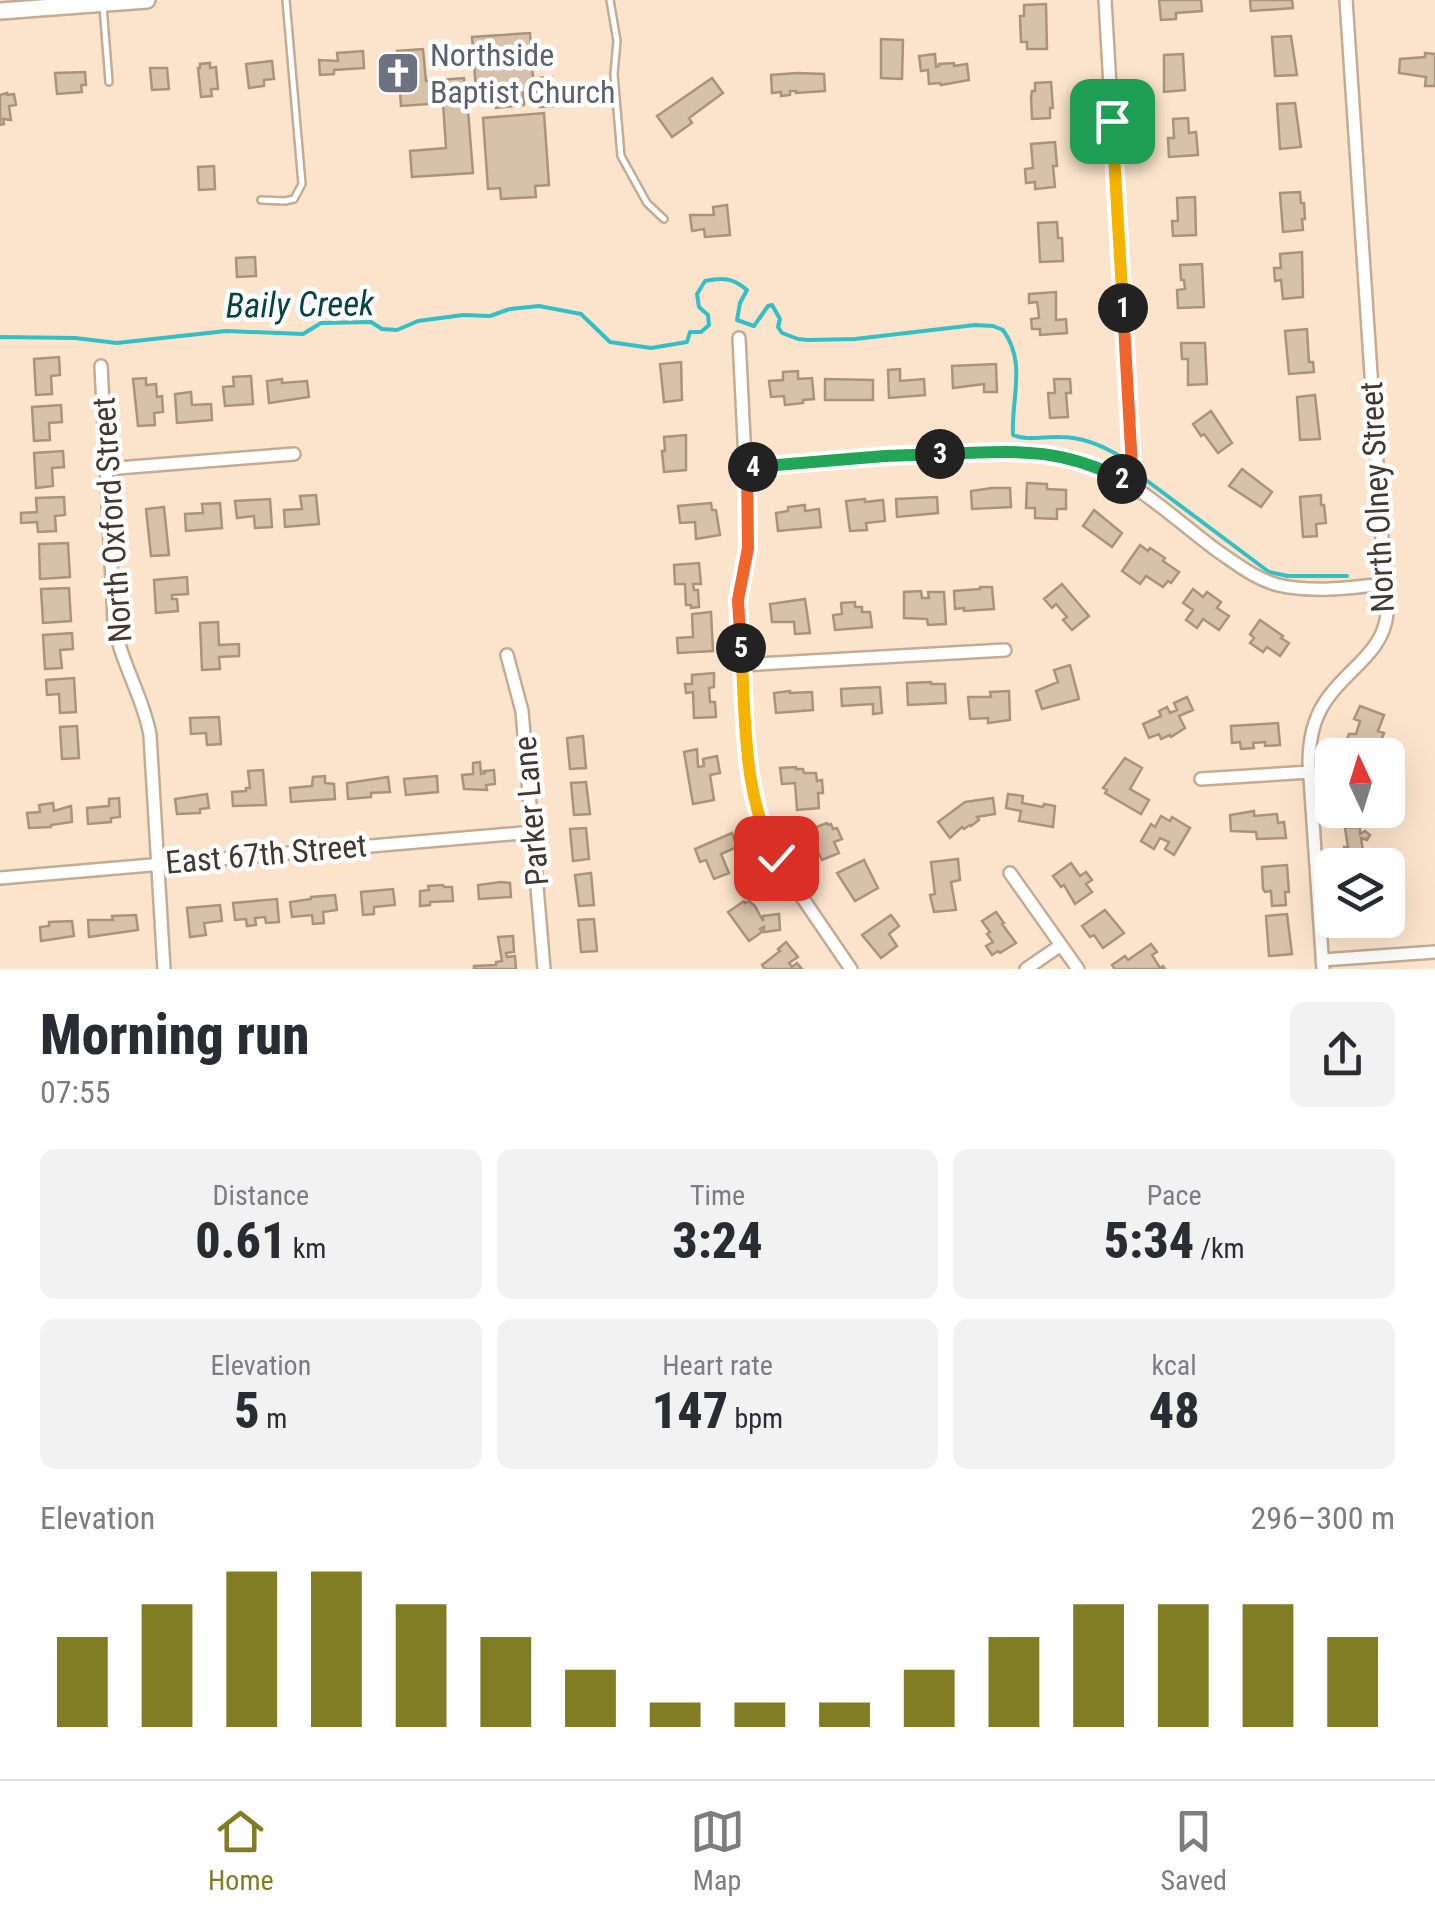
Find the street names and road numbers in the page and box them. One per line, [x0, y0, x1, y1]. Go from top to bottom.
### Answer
street label: North Olney Street [1352, 381, 1402, 613]
street label: North Oxford Street [84, 396, 140, 644]
street label: Parker Lane [506, 735, 556, 887]
street label: East 67th Street [164, 826, 368, 882]

